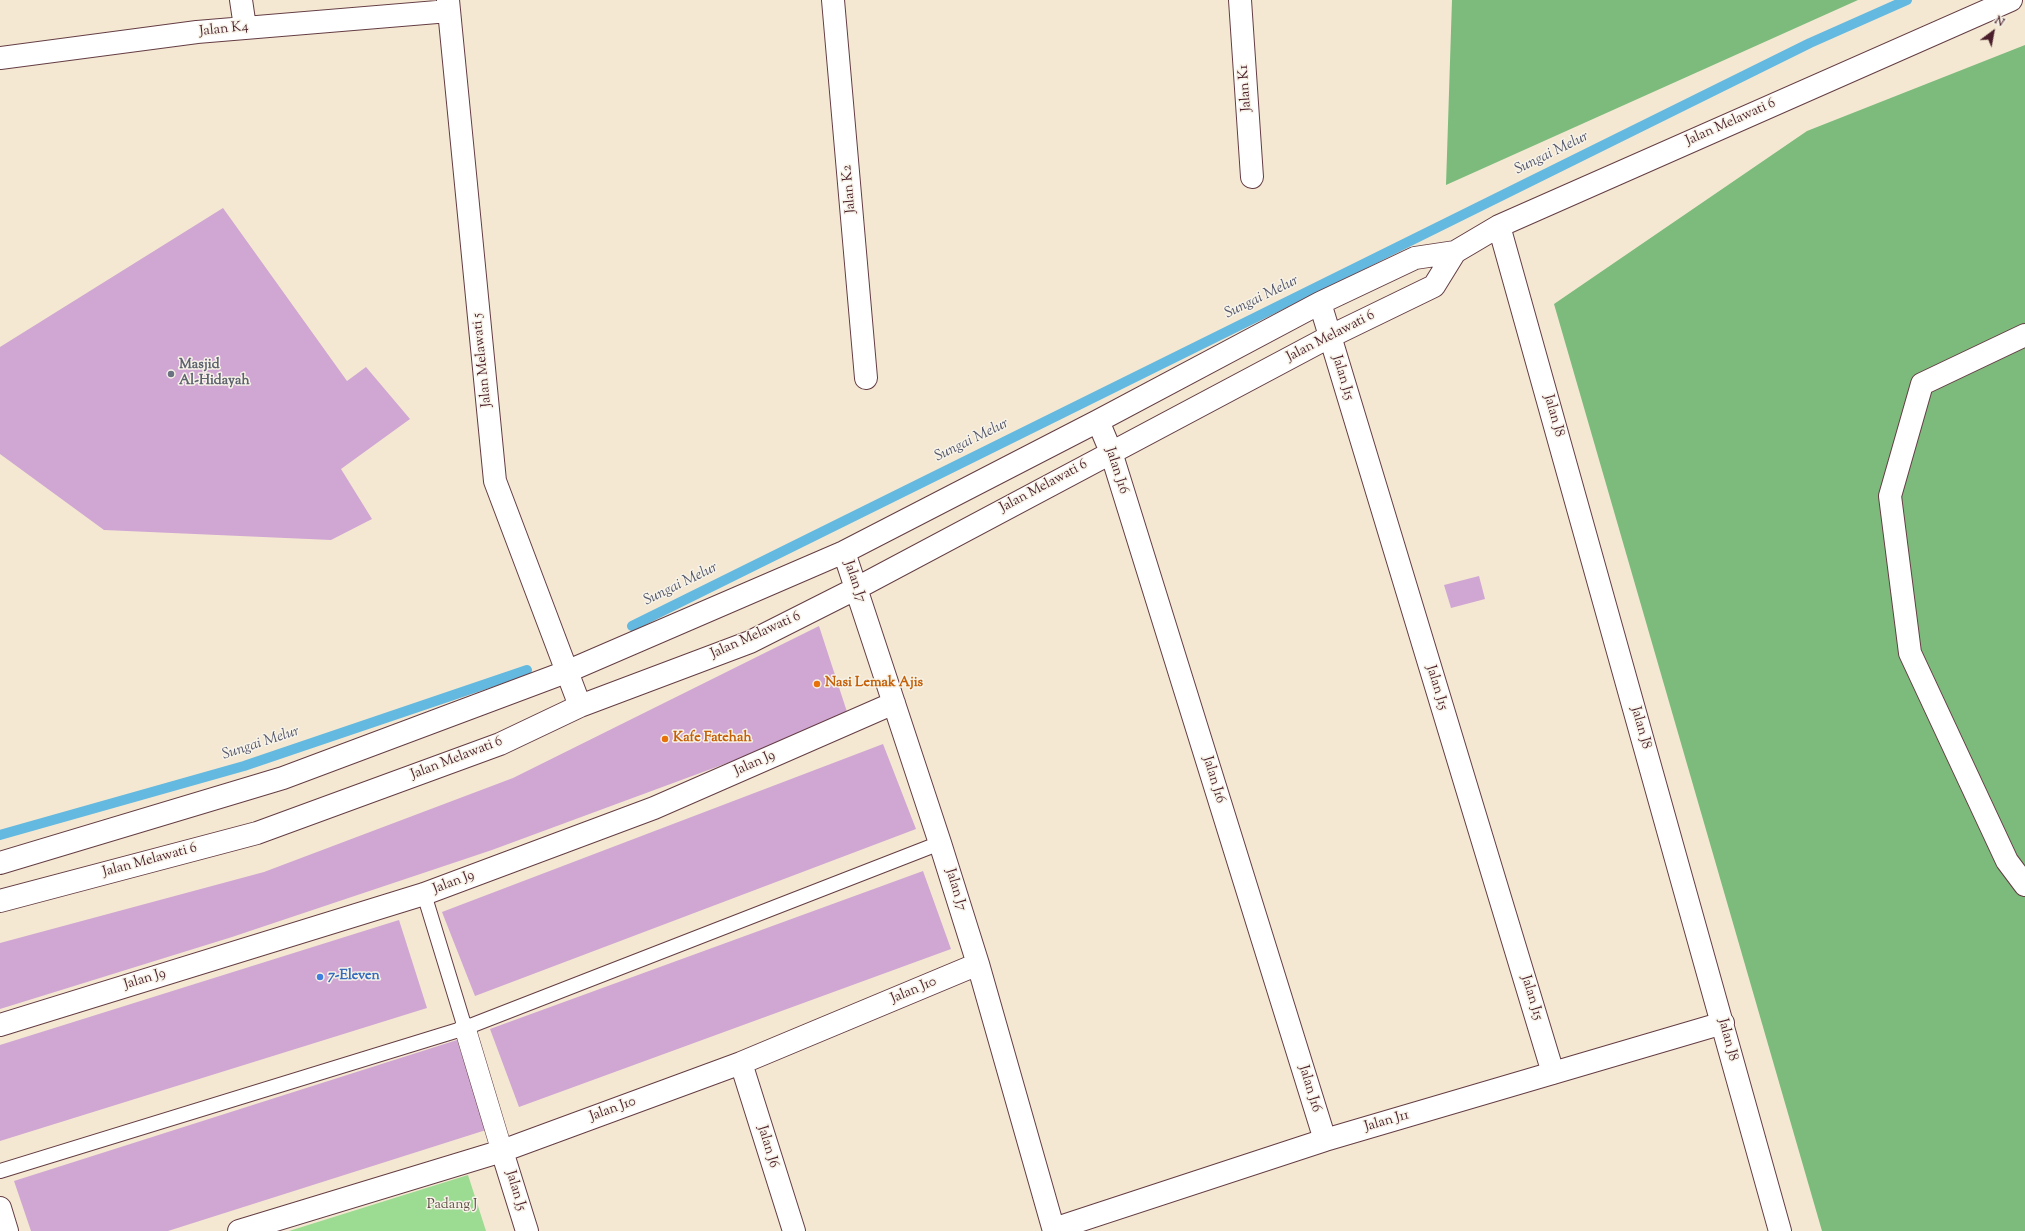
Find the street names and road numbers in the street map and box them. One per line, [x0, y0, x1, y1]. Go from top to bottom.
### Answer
street label: Jalan K4 [199, 19, 249, 41]
street label: Jalan K1 [1236, 64, 1256, 112]
street label: Jalan Melawati 6 [1683, 96, 1779, 150]
street label: Jalan K2 [840, 164, 860, 214]
street label: Jalan Melawati 6 [1284, 308, 1378, 366]
street label: Jalan Melawati 5 [470, 312, 496, 408]
street label: Jalan J15 [1327, 354, 1357, 402]
street label: Jalan J8 [1539, 393, 1567, 439]
street label: Jalan J16 [1101, 446, 1131, 496]
street label: Jalan Melawati 6 [997, 457, 1091, 517]
street label: Jalan J7 [839, 559, 869, 605]
street label: Jalan Melawati 6 [708, 609, 804, 663]
street label: Jalan J15 [1421, 664, 1451, 712]
street label: Jalan J8 [1626, 705, 1654, 751]
street label: Jalan Melawati 6 [409, 734, 505, 784]
street label: Jalan J9 [732, 748, 778, 780]
street label: Jalan J16 [1198, 755, 1228, 805]
street label: Jalan Melawati 6 [101, 840, 199, 882]
street label: Jalan J9 [431, 867, 477, 899]
street label: Jalan J7 [941, 867, 969, 913]
street label: Jalan J9 [122, 966, 168, 994]
street label: Jalan J10 [889, 974, 939, 1008]
street label: Jalan J15 [1516, 974, 1546, 1022]
street label: Jalan J8 [1713, 1017, 1741, 1063]
street label: Jalan J16 [1294, 1064, 1324, 1114]
street label: Jalan J10 [587, 1094, 639, 1126]
street label: Jalan J11 [1363, 1108, 1411, 1136]
street label: Jalan J6 [753, 1124, 781, 1170]
street label: Jalan J5 [501, 1169, 529, 1213]

